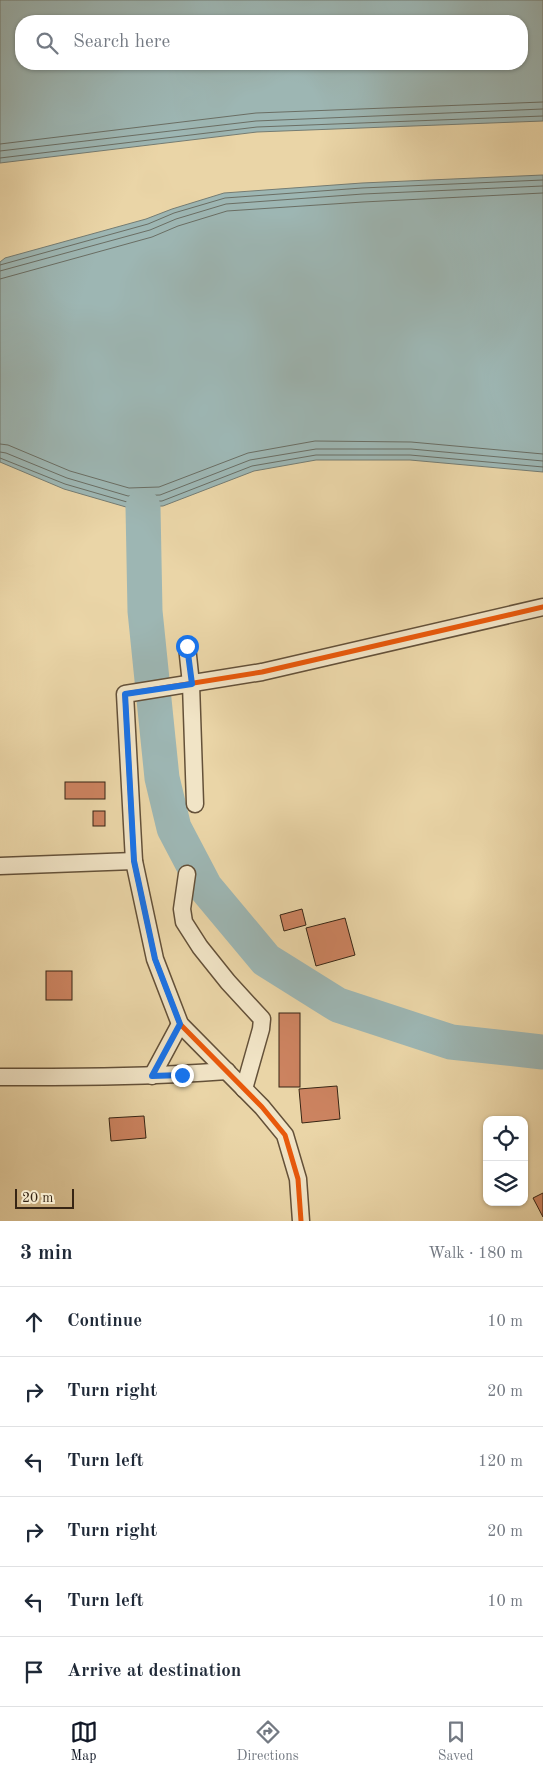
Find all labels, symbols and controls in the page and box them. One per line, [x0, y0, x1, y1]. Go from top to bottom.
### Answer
search box [15, 15, 528, 70]
icon: search [33, 29, 61, 57]
text: Search here [73, 33, 170, 52]
route start [176, 635, 199, 658]
route end [171, 1064, 194, 1087]
map controls [483, 1116, 528, 1206]
button: locate [483, 1116, 528, 1161]
button: layers [483, 1161, 528, 1206]
scale bar [15, 1186, 74, 1209]
text: 20 m [22, 1191, 53, 1205]
text: 3 min [20, 1243, 73, 1264]
text: Walk · 180 m [428, 1246, 523, 1262]
icon: ahead [20, 1308, 48, 1336]
text: Continue [67, 1312, 142, 1331]
text: 10 m [487, 1314, 523, 1330]
icon: right [20, 1378, 48, 1406]
text: Turn right [67, 1382, 157, 1401]
text: 20 m [487, 1384, 523, 1400]
icon: left [20, 1448, 48, 1476]
text: Turn left [67, 1452, 144, 1471]
text: 120 m [478, 1454, 523, 1470]
icon: right [20, 1518, 48, 1546]
text: Turn right [67, 1522, 157, 1541]
text: 20 m [487, 1524, 523, 1540]
icon: left [20, 1588, 48, 1616]
text: Turn left [67, 1592, 144, 1611]
text: 10 m [487, 1594, 523, 1610]
icon: arrive [20, 1658, 48, 1686]
text: Arrive at destination [67, 1662, 241, 1681]
tab: Map [70, 1718, 98, 1765]
tab: Directions [237, 1718, 299, 1765]
tab: Saved [438, 1718, 473, 1765]

